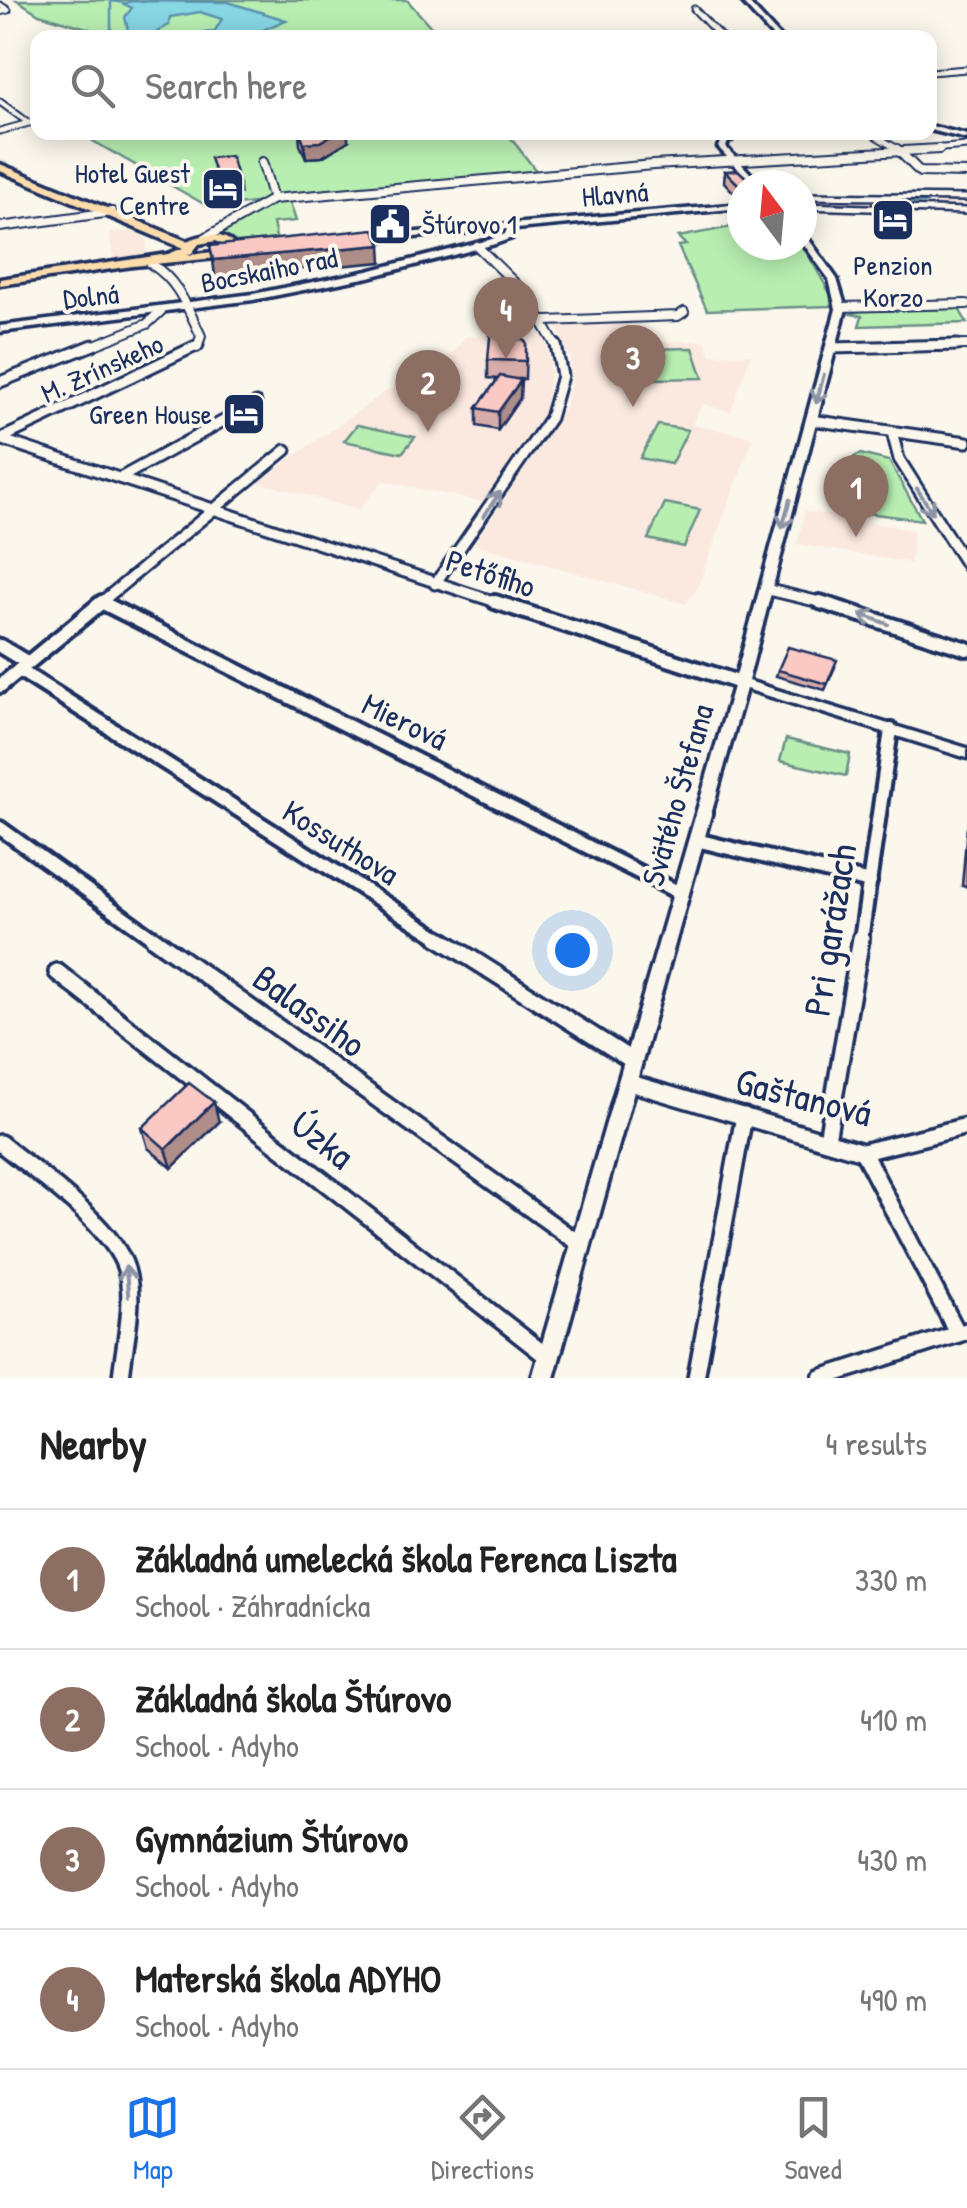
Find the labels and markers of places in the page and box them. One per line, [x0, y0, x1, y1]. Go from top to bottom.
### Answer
place label: Hotel Guest Centre [75, 154, 190, 224]
hotel icon: Hotel Guest Centre [200, 166, 246, 212]
hotel icon: Penzion Korzo [870, 197, 916, 243]
public building icon: Štúrovo 1 [367, 201, 413, 247]
place label: Štúrovo 1 [422, 205, 517, 243]
place label: Penzion Korzo [853, 246, 933, 316]
pin: 4 [474, 276, 538, 359]
pin: 3 [600, 324, 666, 407]
pin: 2 [396, 350, 460, 432]
hotel icon: Green House [221, 391, 267, 437]
place label: Green House [89, 395, 212, 433]
pin: 1 [824, 454, 888, 537]

